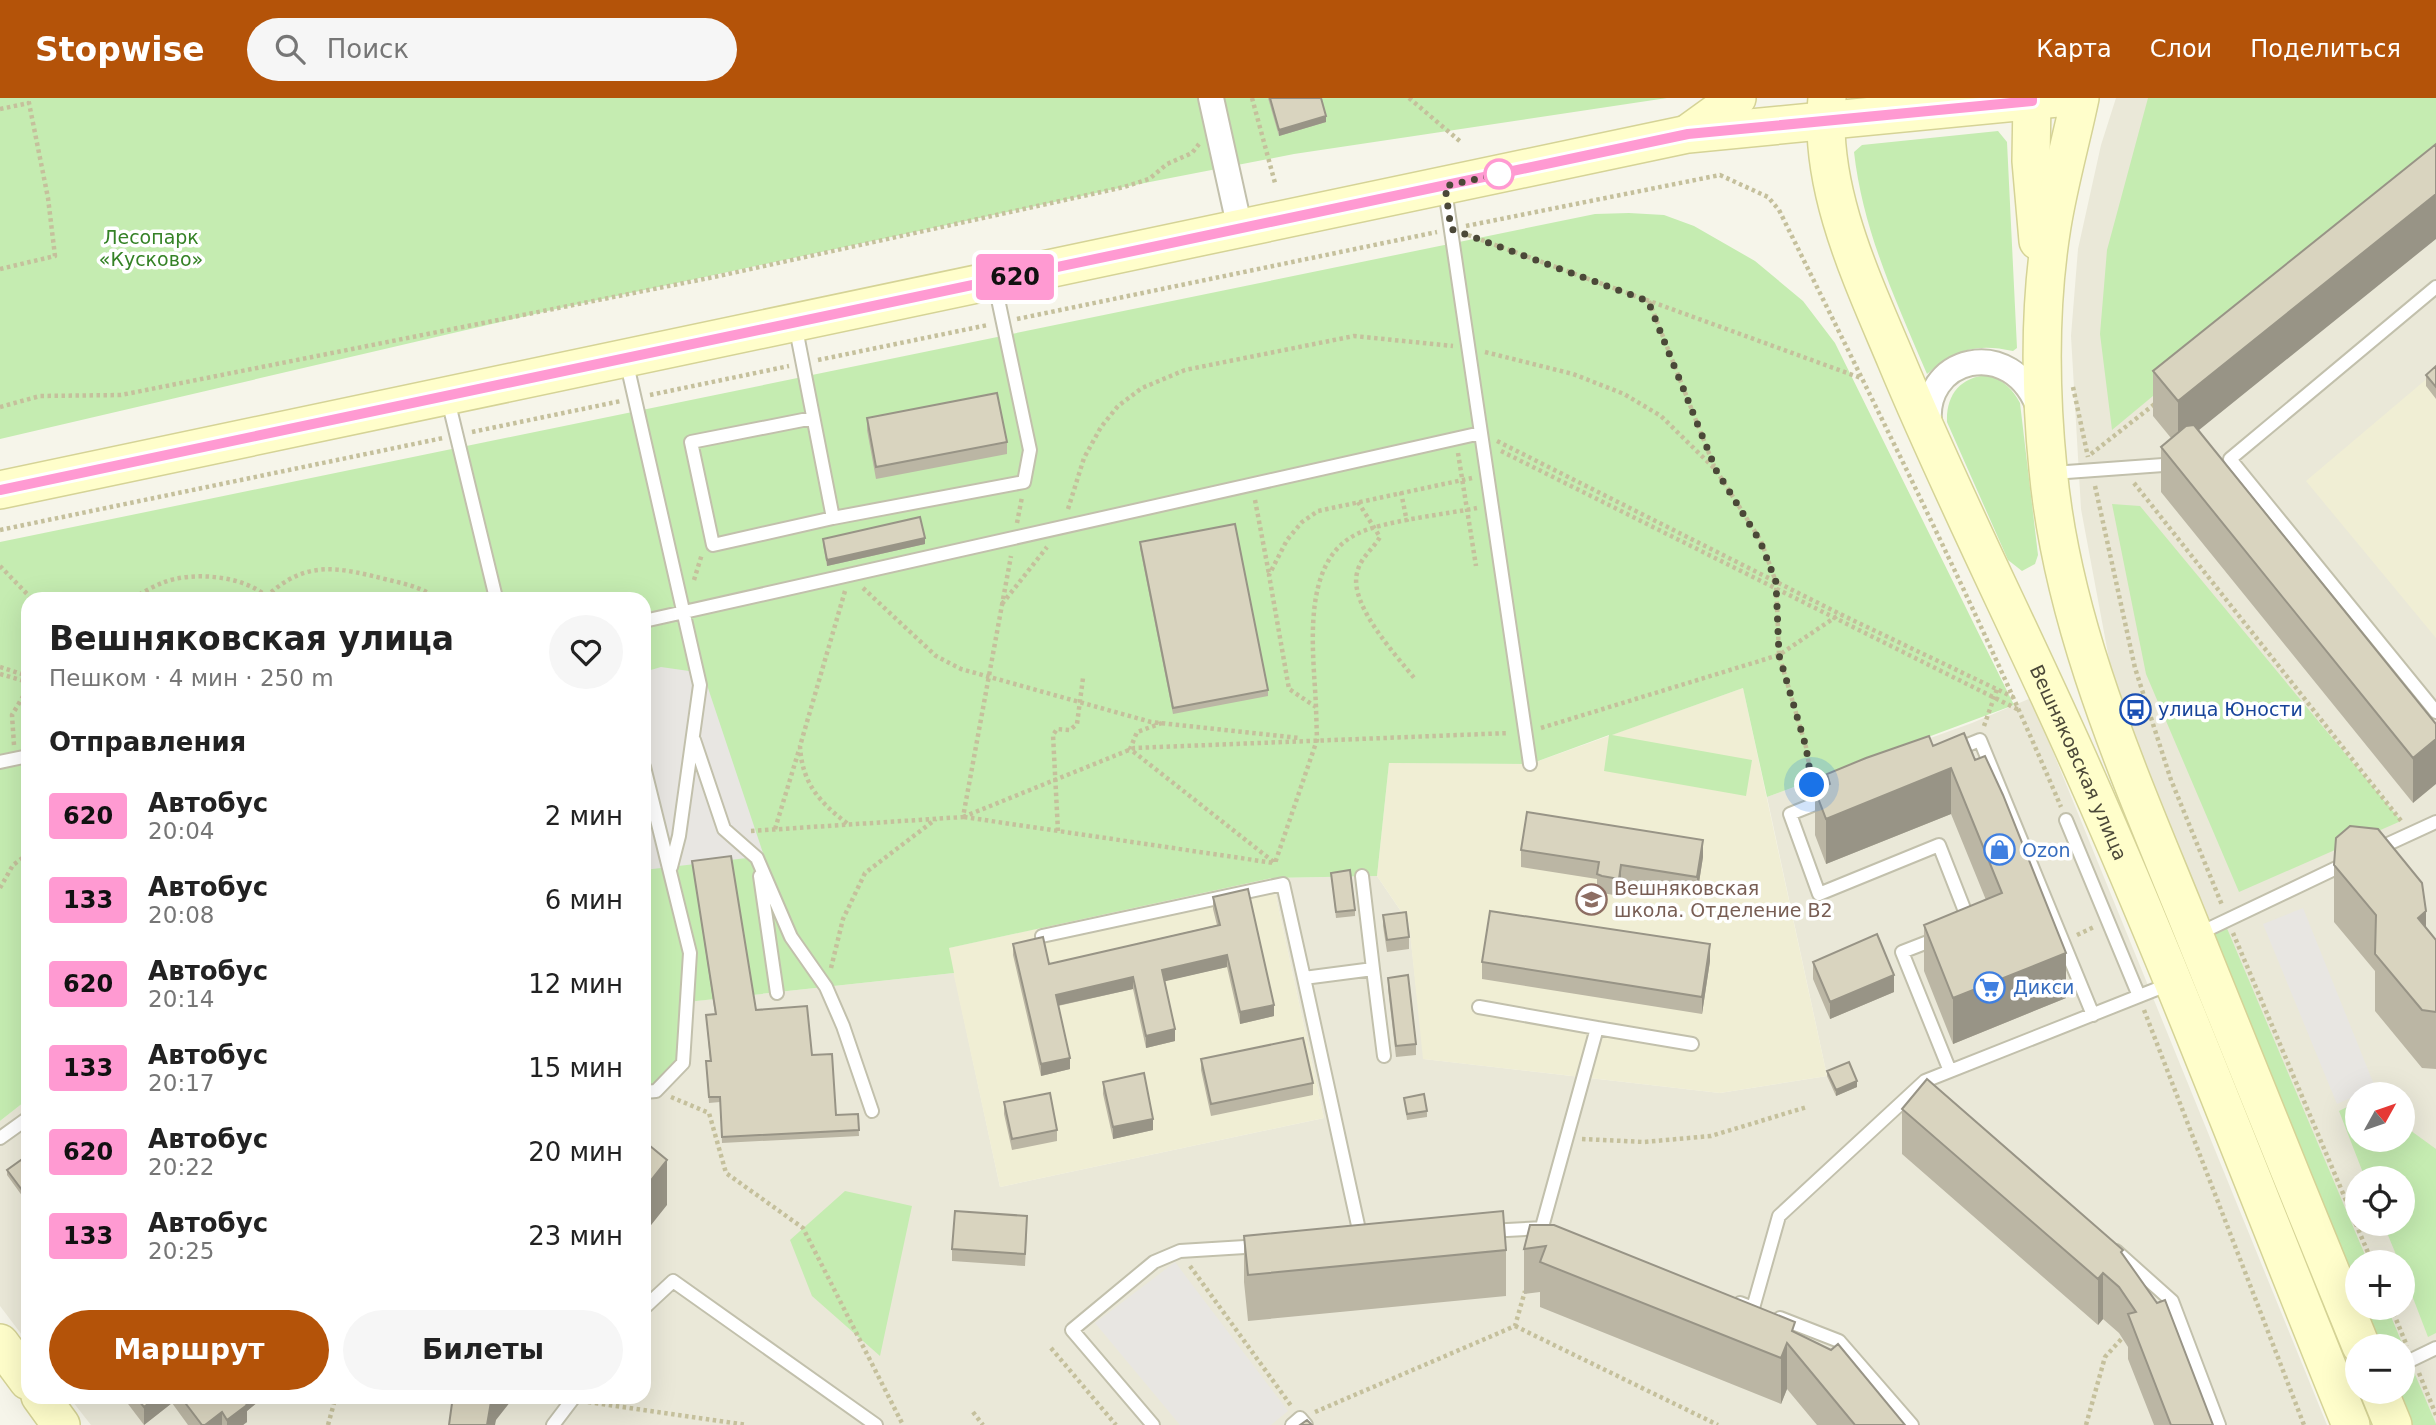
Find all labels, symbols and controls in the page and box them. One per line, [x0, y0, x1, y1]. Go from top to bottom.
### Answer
search box [247, 18, 737, 81]
text: Stopwise [35, 30, 205, 69]
icon: search [271, 30, 309, 68]
text: Поиск [327, 34, 409, 64]
text: Карта [2036, 35, 2112, 63]
text: Слои [2150, 35, 2212, 63]
text: Поделиться [2250, 35, 2401, 63]
unlabelled marker [1484, 159, 1514, 189]
park label: Лесопарк «Кусково» [99, 226, 203, 270]
line badge: 620 [975, 254, 1055, 300]
text: 620 [990, 263, 1040, 291]
button: heart [549, 615, 623, 689]
text: Вешняковская улица [49, 619, 454, 658]
street label: Вешняковская улица [2026, 661, 2132, 864]
text: Пешком · 4 мин · 250 m [49, 665, 334, 691]
bus stop icon: улица Юности [2118, 692, 2152, 726]
place label: улица Юности [2158, 698, 2303, 720]
text: Отправления [49, 727, 246, 757]
your location [1794, 767, 1829, 802]
text: Автобус [148, 788, 268, 818]
text: 2 мин [545, 801, 623, 831]
text: 620 [63, 802, 113, 830]
text: 20:04 [148, 818, 214, 844]
shop icon: Ozon [1982, 833, 2016, 867]
place label: Ozon [2022, 839, 2071, 861]
text: Автобус [148, 872, 268, 902]
place label: Вешняковская школа. Отделение В2 [1614, 877, 1833, 921]
school or university icon: Вешняковская школа. Отделение В2 [1574, 882, 1608, 916]
text: 6 мин [545, 885, 623, 915]
text: 133 [63, 886, 113, 914]
text: 20:08 [148, 902, 214, 928]
text: Автобус [148, 956, 268, 986]
text: 12 мин [528, 969, 623, 999]
text: 620 [63, 970, 113, 998]
supermarket icon: Дикси [1973, 970, 2007, 1004]
place label: Дикси [2013, 976, 2074, 998]
text: 20:14 [148, 986, 214, 1012]
text: Автобус [148, 1040, 268, 1070]
text: 15 мин [528, 1053, 623, 1083]
text: 133 [63, 1054, 113, 1082]
text: 20:17 [148, 1070, 214, 1096]
north arrow [2345, 1082, 2415, 1152]
map controls [2345, 1082, 2415, 1404]
text: Автобус [148, 1124, 268, 1154]
text: 20 мин [528, 1137, 623, 1167]
text: 620 [63, 1138, 113, 1166]
text: 20:22 [148, 1154, 214, 1180]
button: locate [2345, 1166, 2415, 1236]
text: Автобус [148, 1208, 268, 1238]
text: 23 мин [528, 1221, 623, 1251]
text: 133 [63, 1222, 113, 1250]
text: 20:25 [148, 1238, 214, 1264]
button: + [2345, 1250, 2415, 1320]
button: Маршрут [49, 1310, 329, 1390]
button: Билеты [343, 1310, 623, 1390]
button: − [2345, 1334, 2415, 1404]

